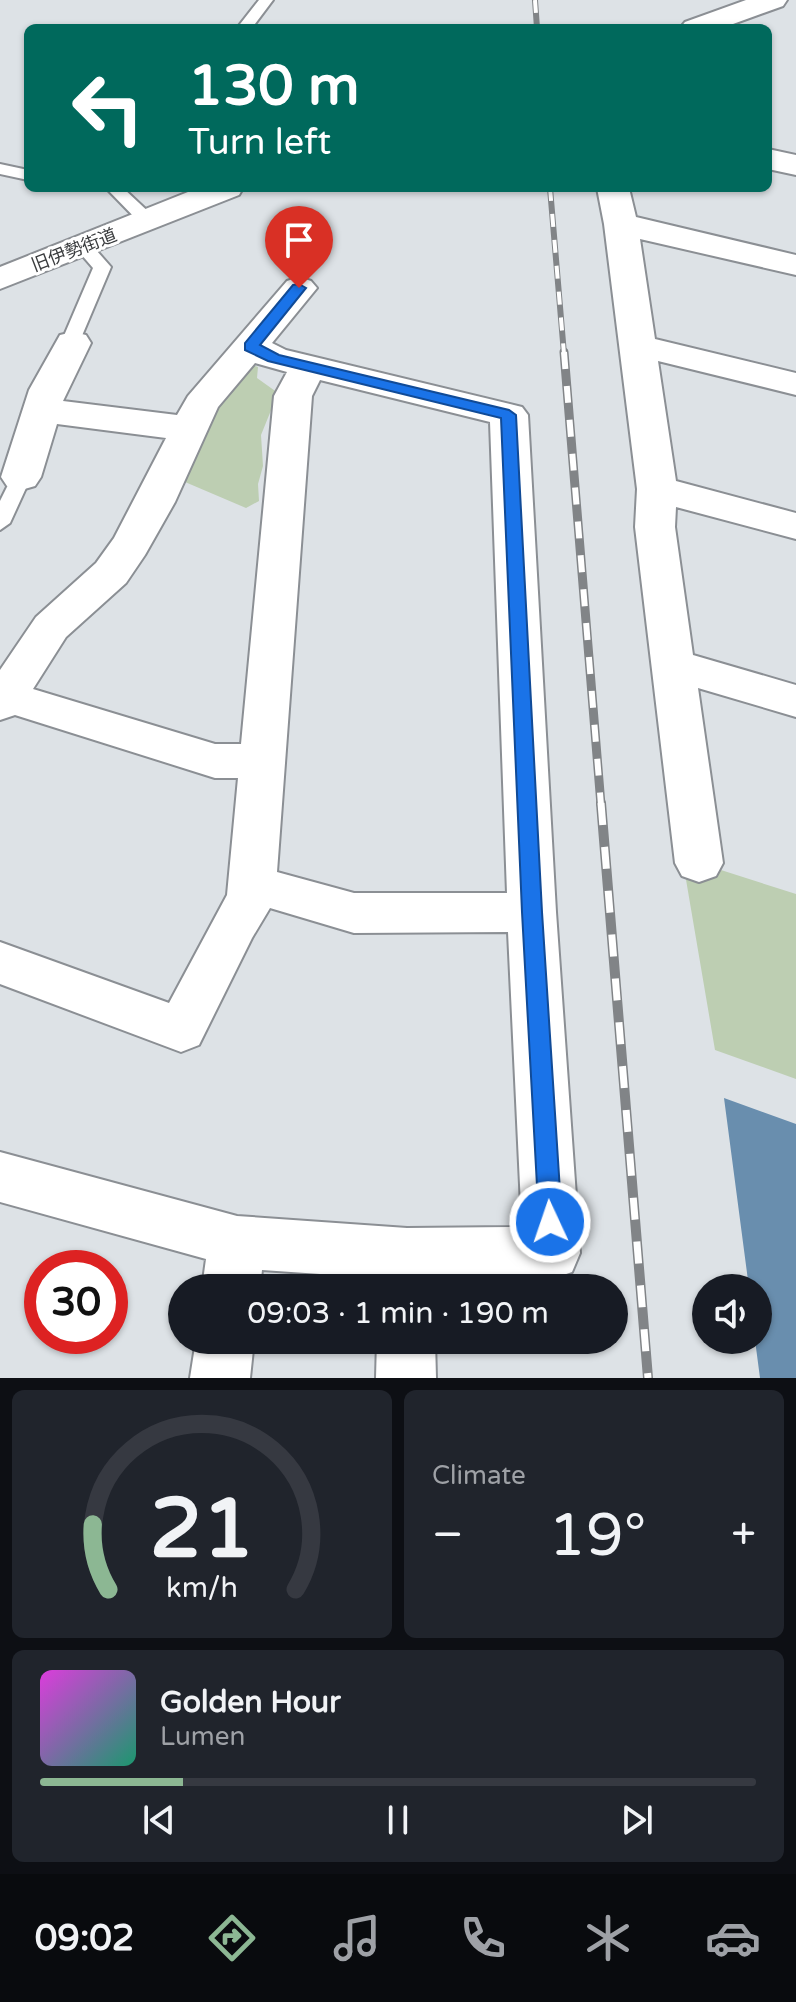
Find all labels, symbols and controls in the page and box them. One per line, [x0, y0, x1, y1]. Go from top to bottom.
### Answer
text: 130 m [188, 53, 359, 120]
icon: left [56, 56, 160, 160]
text: Turn left [188, 121, 331, 164]
pin [265, 206, 333, 288]
icon: arrive [277, 218, 321, 262]
street label: 旧伊勢街道 [28, 224, 120, 276]
position arrow [508, 1180, 592, 1264]
speed limit sign: 30 [24, 1250, 128, 1354]
map controls [692, 1274, 772, 1354]
button: sound [692, 1274, 772, 1354]
text: 09:03 · 1 min · 190 m [247, 1295, 549, 1332]
text: Climate [432, 1460, 526, 1491]
text: 21 [150, 1480, 254, 1580]
text: 19° [548, 1500, 646, 1572]
text: − [432, 1509, 463, 1562]
text: + [731, 1509, 756, 1562]
text: km/h [166, 1571, 238, 1605]
text: Golden Hour [160, 1684, 341, 1721]
text: Lumen [160, 1721, 245, 1752]
icon: previous [137, 1798, 181, 1842]
icon: pause [376, 1798, 420, 1842]
icon: next [615, 1798, 659, 1842]
icon: directions [204, 1910, 260, 1966]
icon: music [329, 1910, 385, 1966]
icon: phone [455, 1910, 511, 1966]
icon: climate [580, 1910, 636, 1966]
icon: car [705, 1910, 761, 1966]
text: 09:02 [35, 1917, 134, 1960]

